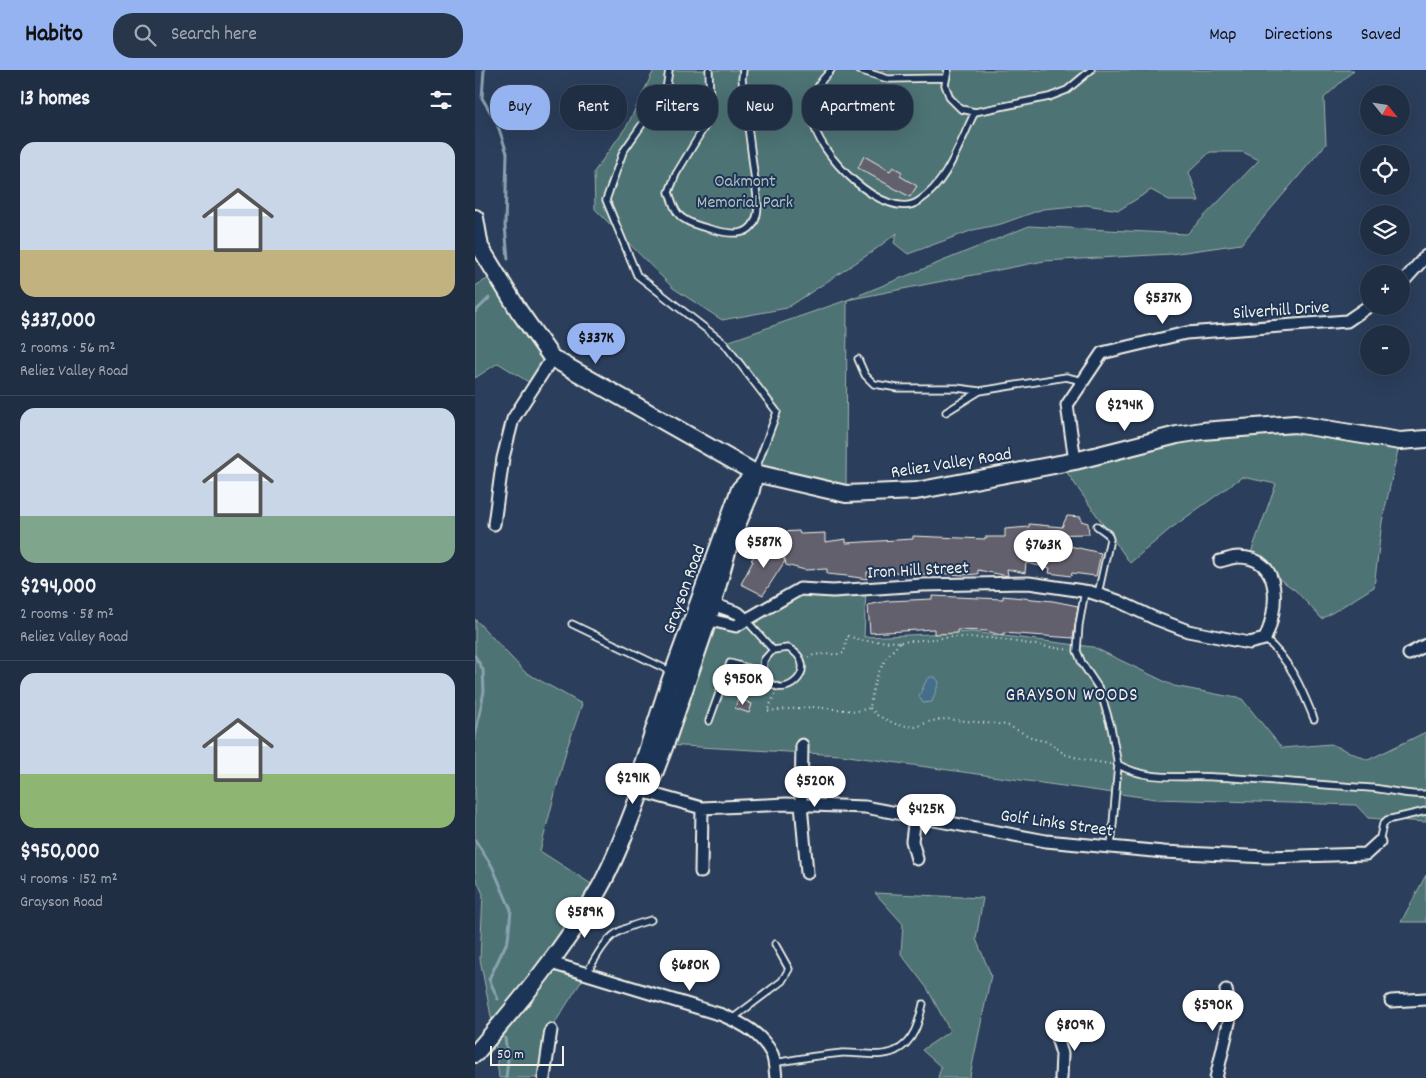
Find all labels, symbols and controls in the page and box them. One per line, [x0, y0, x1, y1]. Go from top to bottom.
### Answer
search box [113, 13, 463, 58]
text: Habito [25, 18, 83, 52]
icon: search [131, 21, 159, 49]
text: Search here [171, 22, 257, 49]
text: Map [1209, 23, 1236, 48]
text: Directions [1264, 23, 1333, 48]
text: Saved [1361, 23, 1401, 48]
text: 13 homes [20, 85, 90, 115]
chip: Buy [490, 85, 550, 130]
chip: Rent [560, 85, 627, 130]
chip: Filters [637, 85, 718, 130]
chip: New [728, 85, 792, 130]
chip: Apartment [802, 85, 913, 130]
north arrow [1360, 85, 1410, 135]
map controls [1360, 85, 1410, 375]
icon: filters [427, 86, 455, 114]
button: locate [1360, 145, 1410, 195]
park label: Oakmont Memorial Park [697, 170, 793, 216]
icon: home [193, 175, 283, 265]
button: layers [1360, 205, 1410, 255]
button: + [1360, 265, 1410, 315]
pin: $537K [1128, 282, 1198, 325]
text: $537K [1145, 287, 1181, 310]
street label: Silverhill Drive [1232, 296, 1330, 327]
text: $337,000 [20, 307, 96, 337]
pin: $337K [561, 322, 631, 365]
button: − [1360, 325, 1410, 375]
text: $337K [578, 327, 614, 350]
text: 2 rooms · 56 m² [20, 337, 115, 360]
text: Reliez Valley Road [20, 360, 128, 383]
pin: $294K [1090, 390, 1160, 432]
text: $294K [1107, 394, 1143, 417]
icon: home [193, 440, 283, 530]
street label: Reliez Valley Road [889, 443, 1014, 486]
pin: $587K [729, 526, 799, 569]
pin: $763K [1008, 530, 1078, 572]
text: $587K [746, 531, 782, 554]
text: $763K [1025, 534, 1061, 557]
street label: Grayson Road [658, 542, 713, 638]
street label: Iron Hill Street [867, 556, 970, 587]
text: $294,000 [20, 573, 96, 603]
text: 2 rooms · 58 m² [20, 603, 114, 626]
text: Reliez Valley Road [20, 626, 128, 649]
pin: $950K [708, 664, 778, 706]
text: $950K [724, 668, 762, 691]
district label: GRAYSON WOODS [1005, 683, 1139, 710]
icon: home [193, 705, 283, 795]
pin: $291K [598, 762, 668, 805]
pin: $520K [780, 766, 850, 808]
text: $291K [616, 767, 650, 790]
text: $520K [796, 770, 834, 793]
pin: $425K [891, 794, 961, 836]
text: $425K [908, 798, 944, 821]
street label: Golf Links Street [999, 804, 1115, 845]
text: $950,000 [20, 838, 100, 868]
text: 4 rooms · 152 m² [20, 868, 118, 891]
text: Grayson Road [20, 891, 103, 914]
pin: $589K [550, 896, 620, 939]
text: $589K [567, 901, 603, 924]
pin: $680K [655, 950, 725, 992]
text: $680K [671, 954, 709, 977]
pin: $590K [1178, 990, 1248, 1032]
text: $590K [1194, 994, 1232, 1017]
pin: $809K [1040, 1010, 1110, 1052]
text: $809K [1056, 1014, 1094, 1037]
scale bar [490, 1043, 564, 1066]
text: 50 m [497, 1045, 524, 1065]

